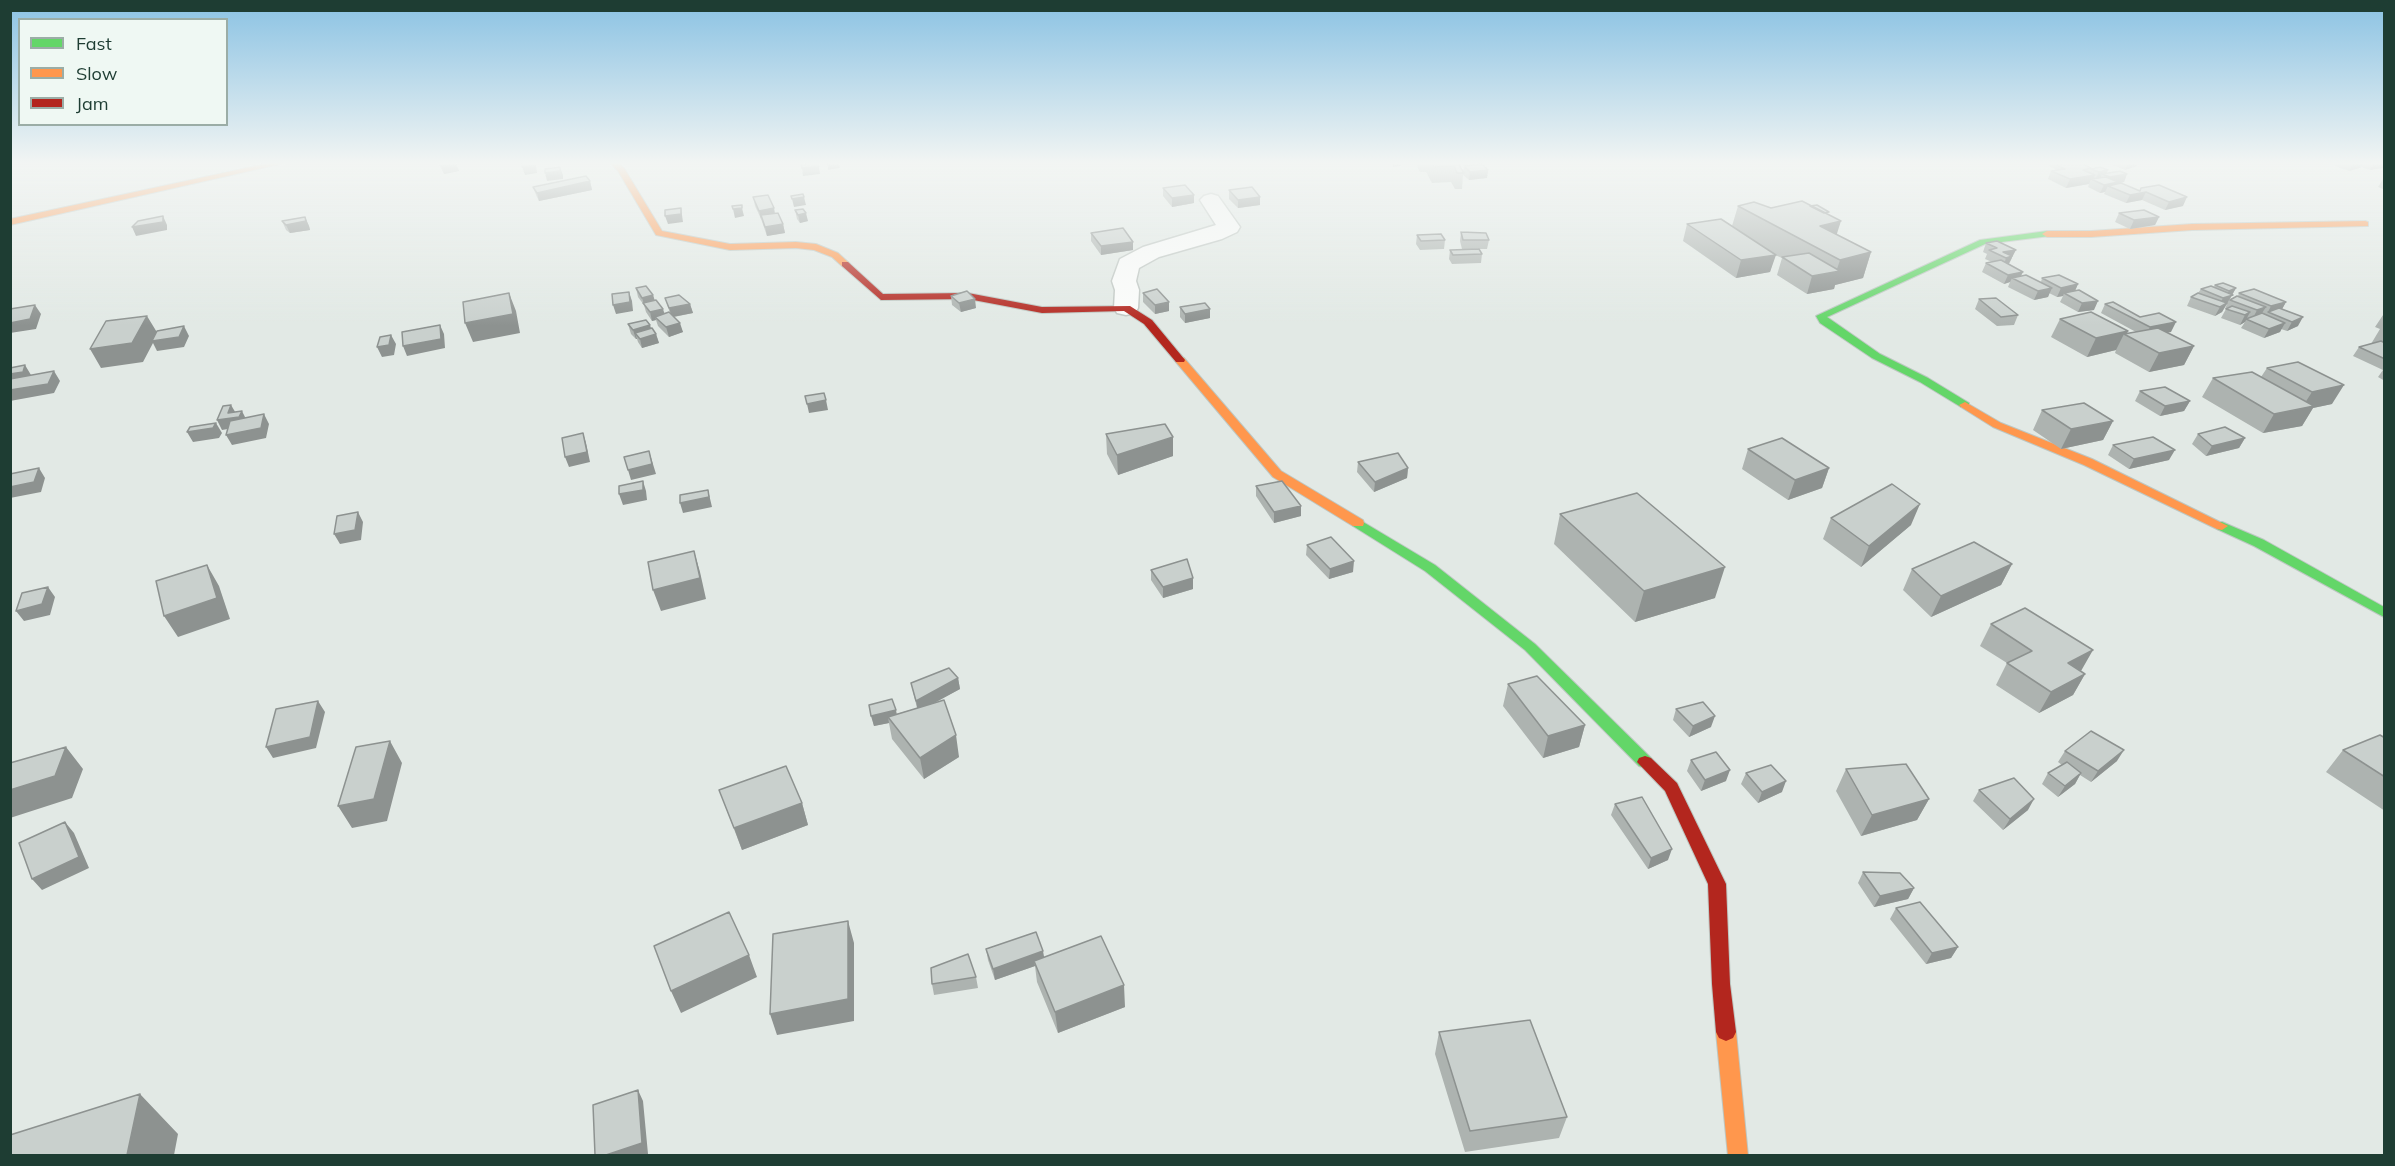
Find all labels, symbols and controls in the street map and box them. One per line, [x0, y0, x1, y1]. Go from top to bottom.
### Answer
legend [18, 18, 228, 126]
text: Fast [76, 32, 112, 55]
text: Slow [76, 62, 117, 85]
text: Jam [76, 92, 109, 115]

